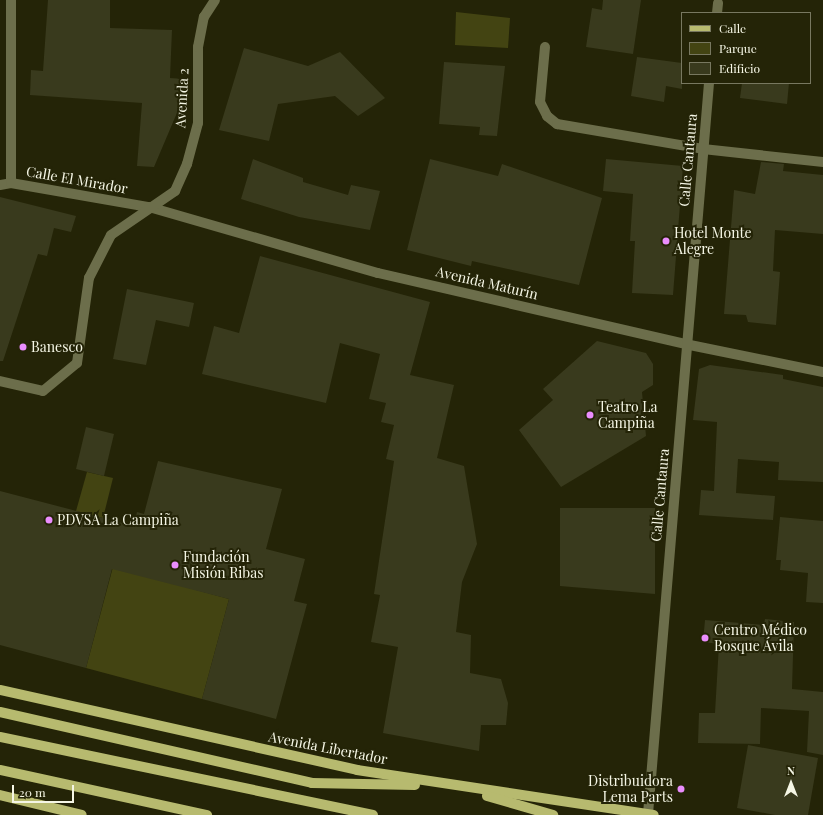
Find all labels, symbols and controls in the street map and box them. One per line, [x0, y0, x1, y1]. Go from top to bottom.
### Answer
legend [681, 12, 811, 84]
text: Calle [719, 20, 746, 36]
text: Parque [719, 40, 757, 56]
text: Edificio [719, 60, 760, 76]
street label: Avenida 2 [172, 67, 192, 129]
street label: Calle Cantaura [676, 113, 700, 207]
street label: Calle El Mirador [25, 163, 129, 197]
place label: Hotel Monte Alegre [674, 225, 752, 258]
marker: Hotel Monte Alegre [661, 236, 671, 246]
street label: Avenida Maturín [434, 263, 540, 303]
place label: Banesco [31, 339, 83, 355]
marker: Banesco [18, 342, 28, 352]
place label: Teatro La Campiña [598, 399, 657, 432]
marker: Teatro La Campiña [585, 410, 595, 420]
street label: Calle Cantaura [648, 448, 672, 542]
place label: PDVSA La Campiña [57, 512, 179, 528]
marker: PDVSA La Campiña [44, 515, 54, 525]
place label: Fundación Misión Ribas [183, 549, 263, 582]
marker: Fundación Misión Ribas [170, 560, 180, 570]
place label: Centro Médico Bosque Ávila [714, 622, 807, 654]
marker: Centro Médico Bosque Ávila [699, 632, 711, 644]
street label: Avenida Libertador [267, 728, 389, 768]
north arrow [771, 763, 811, 803]
text: N [787, 763, 795, 778]
place label: Distribuidora Lema Parts [588, 773, 673, 806]
scale bar [14, 777, 76, 803]
text: 20 m [19, 784, 46, 800]
marker: Distribuidora Lema Parts [676, 784, 686, 794]

